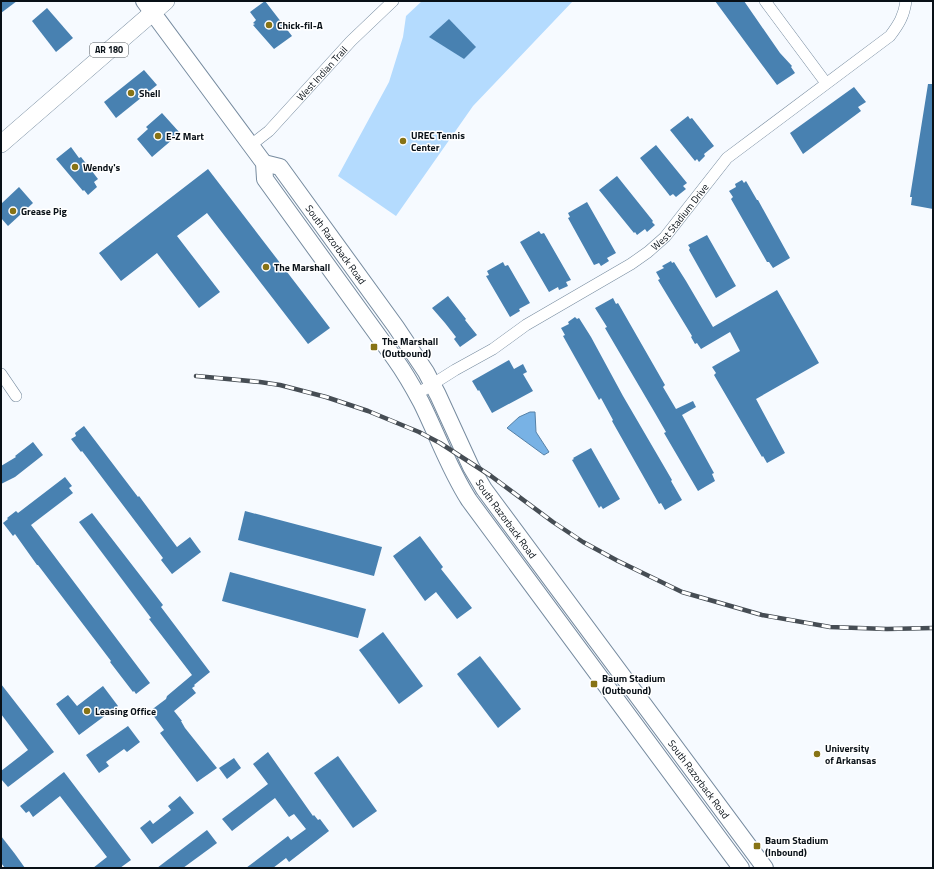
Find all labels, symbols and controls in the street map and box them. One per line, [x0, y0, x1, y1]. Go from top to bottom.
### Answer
place label: Chick-fil-A [277, 18, 323, 33]
marker: Chick-fil-A [264, 20, 274, 30]
road number: AR 180 [90, 43, 128, 57]
street label: West Indian Trail [293, 43, 351, 104]
place label: Shell [139, 86, 161, 101]
marker: Shell [126, 88, 136, 98]
place label: UREC Tennis Center [411, 128, 465, 155]
place label: E-Z Mart [166, 129, 204, 144]
marker: E-Z Mart [153, 131, 163, 141]
marker: UREC Tennis Center [398, 136, 408, 146]
place label: Wendy's [83, 160, 121, 175]
marker: Wendy's [70, 162, 80, 172]
street label: West Stadium Drive [648, 180, 712, 254]
street label: South Razorback Road [302, 202, 370, 287]
place label: Grease Pig [21, 204, 68, 219]
marker: Grease Pig [8, 206, 18, 216]
place label: The Marshall [274, 260, 331, 275]
marker: The Marshall [261, 262, 271, 272]
place label: The Marshall (Outbound) [382, 334, 439, 361]
marker: The Marshall (Outbound) [369, 342, 379, 352]
street label: South Razorback Road [472, 477, 540, 562]
place label: Baum Stadium (Outbound) [602, 671, 665, 698]
marker: Baum Stadium (Outbound) [589, 679, 599, 689]
place label: Leasing Office [95, 704, 156, 719]
marker: Leasing Office [82, 706, 92, 716]
street label: South Razorback Road [664, 737, 733, 822]
place label: University of Arkansas [825, 741, 876, 768]
marker: University of Arkansas [812, 749, 822, 759]
place label: Baum Stadium (Inbound) [765, 833, 828, 860]
marker: Baum Stadium (Inbound) [752, 841, 762, 851]

